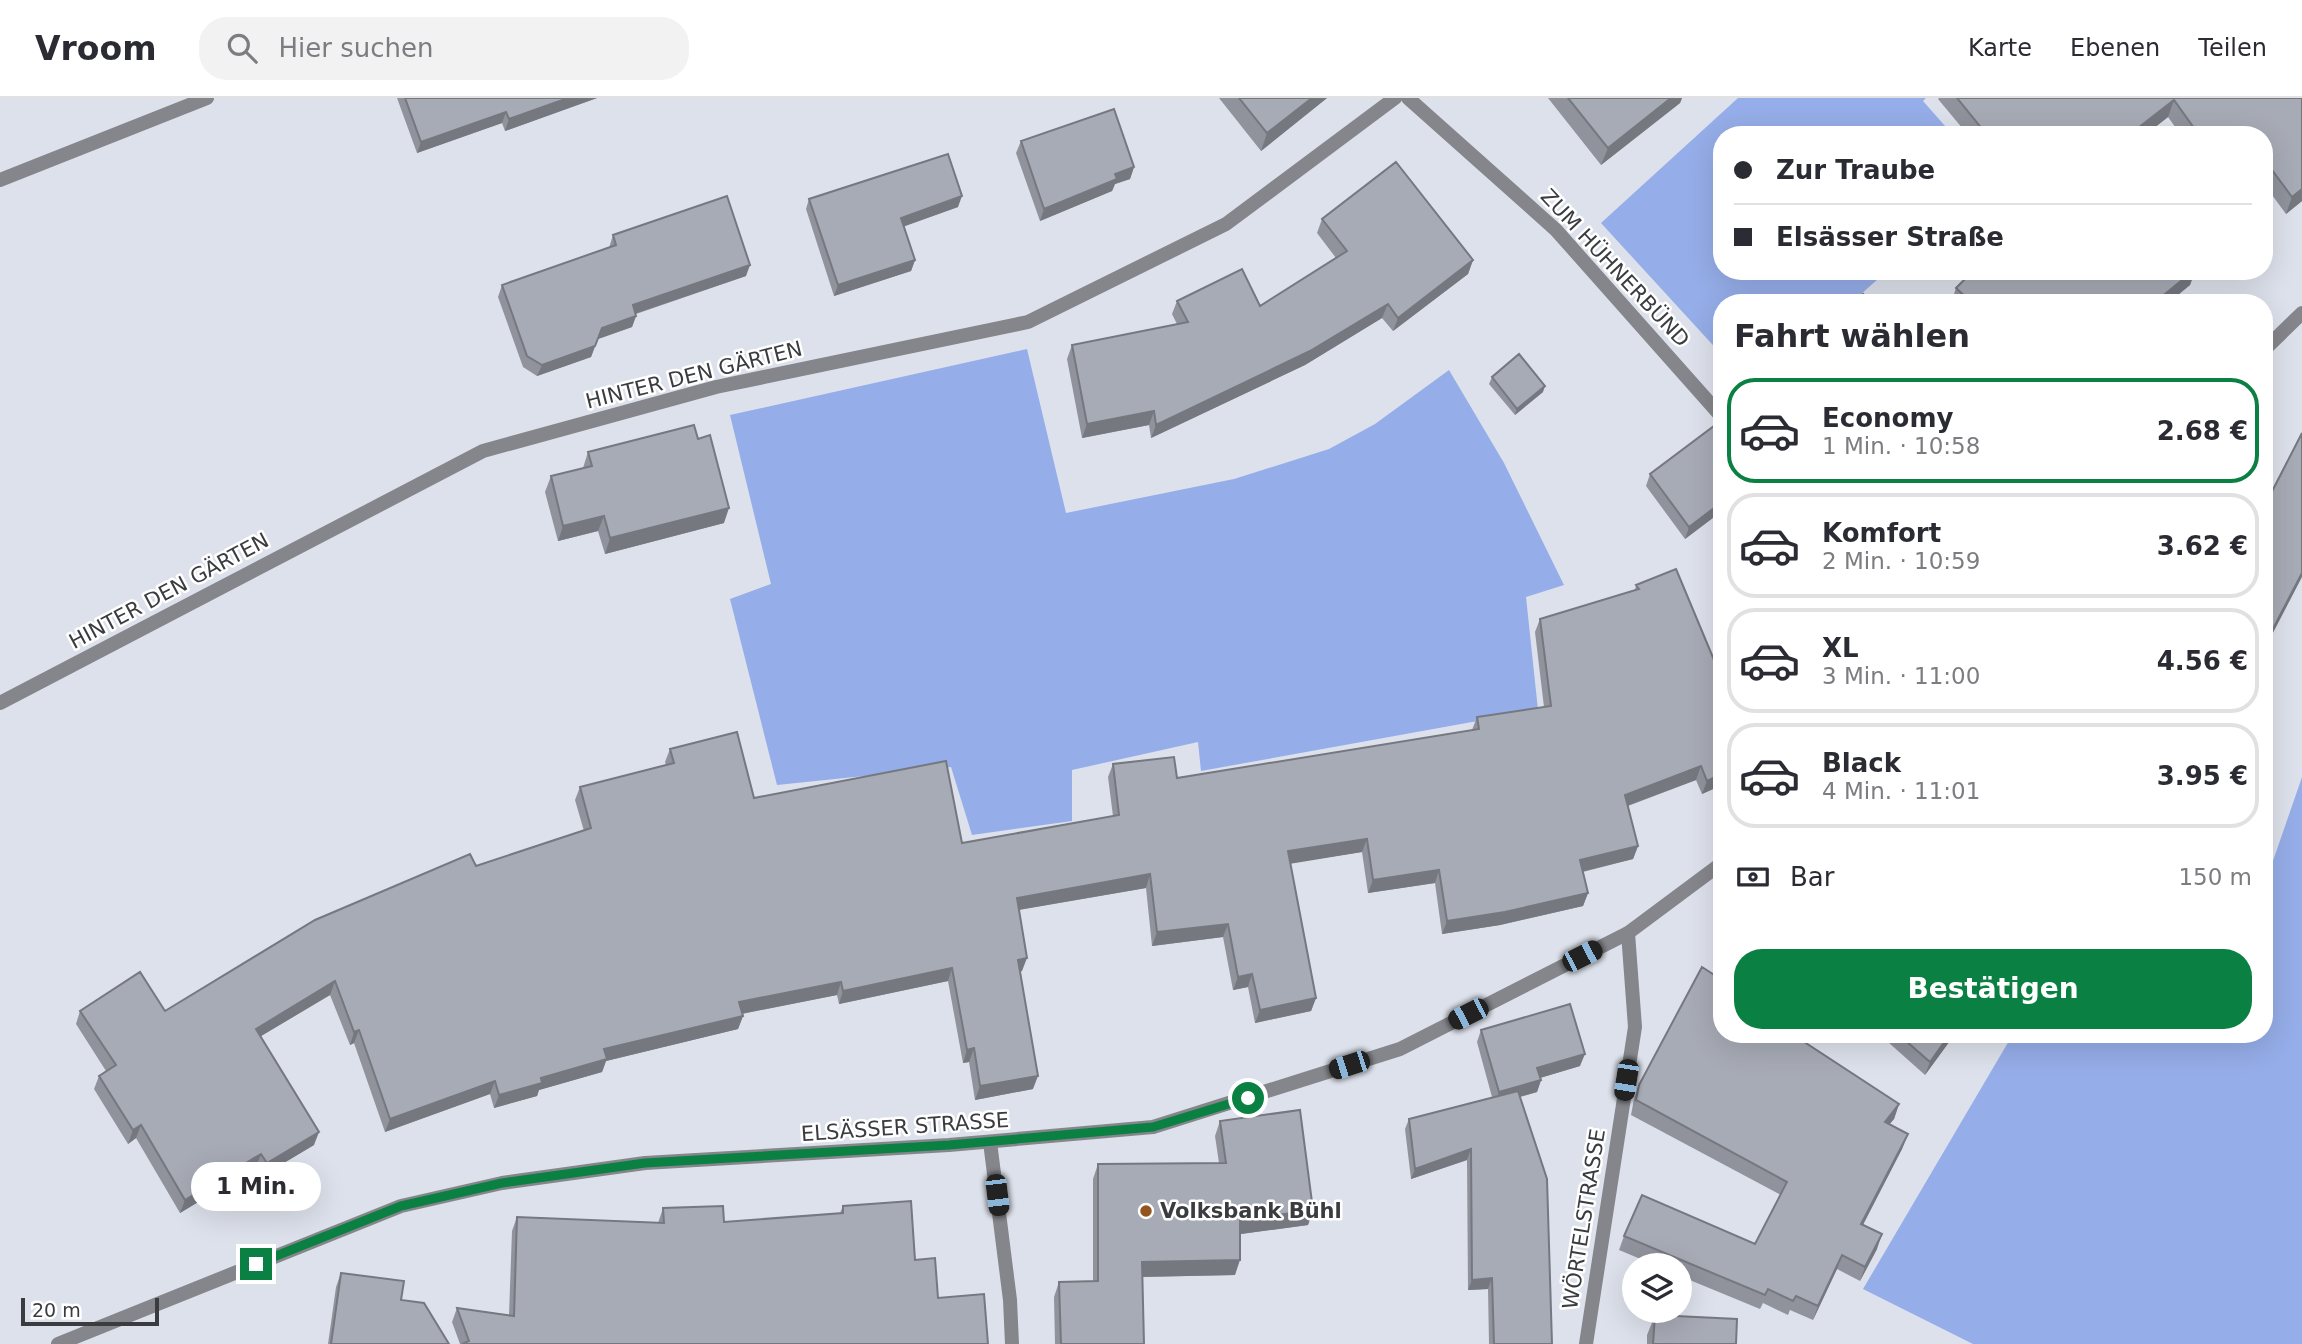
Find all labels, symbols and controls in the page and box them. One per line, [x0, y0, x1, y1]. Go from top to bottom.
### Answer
search box [199, 17, 689, 80]
text: Vroom [35, 29, 157, 68]
icon: search [223, 29, 261, 67]
text: Hier suchen [279, 33, 434, 63]
text: Karte [1968, 34, 2032, 62]
text: Ebenen [2070, 34, 2160, 62]
text: Teilen [2198, 34, 2267, 62]
text: Zur Traube [1776, 155, 1935, 185]
street label: ZUM HÜHNERBÜND [1536, 184, 1695, 352]
text: Elsässer Straße [1776, 222, 2004, 252]
text: Fahrt wählen [1734, 317, 1970, 355]
street label: HINTER DEN GÄRTEN [583, 335, 805, 414]
icon: car [1738, 399, 1801, 462]
text: Economy [1822, 403, 1953, 433]
text: 2.68 € [2157, 416, 2248, 446]
text: 1 Min. · 10:58 [1822, 433, 1980, 459]
icon: car [1738, 514, 1801, 577]
text: Komfort [1822, 518, 1941, 548]
street label: HINTER DEN GÄRTEN [65, 527, 273, 654]
text: 3.62 € [2157, 531, 2248, 561]
text: 2 Min. · 10:59 [1822, 548, 1980, 574]
icon: car [1738, 629, 1801, 692]
text: XL [1822, 633, 1859, 663]
text: 4.56 € [2157, 646, 2248, 676]
text: 3 Min. · 11:00 [1822, 663, 1980, 689]
icon: car [1738, 744, 1801, 807]
text: Black [1822, 748, 1901, 778]
text: 3.95 € [2157, 761, 2248, 791]
text: 4 Min. · 11:01 [1822, 778, 1980, 804]
icon: cash [1734, 858, 1772, 896]
text: Bar [1790, 862, 1834, 892]
text: 150 m [2178, 864, 2252, 890]
car [1559, 937, 1606, 975]
button: Bestätigen [1734, 949, 2252, 1029]
car [1445, 995, 1492, 1033]
car [1326, 1049, 1373, 1081]
car [1613, 1058, 1640, 1102]
route start [1232, 1082, 1264, 1114]
street label: ELSÄSSER STRASSE [800, 1107, 1010, 1146]
street label: WÖRTELSTRASSE [1557, 1127, 1610, 1311]
callout: 1 Min. [191, 1162, 321, 1212]
text: 1 Min. [216, 1173, 296, 1199]
car [985, 1173, 1010, 1217]
place label: Volksbank Bühl [1160, 1199, 1342, 1223]
marker: Volksbank Bühl [1138, 1203, 1154, 1219]
route end [240, 1248, 272, 1280]
map controls [1622, 1253, 1692, 1323]
button: layers [1622, 1253, 1692, 1323]
scale bar [21, 1295, 159, 1327]
text: 20 m [32, 1299, 81, 1321]

